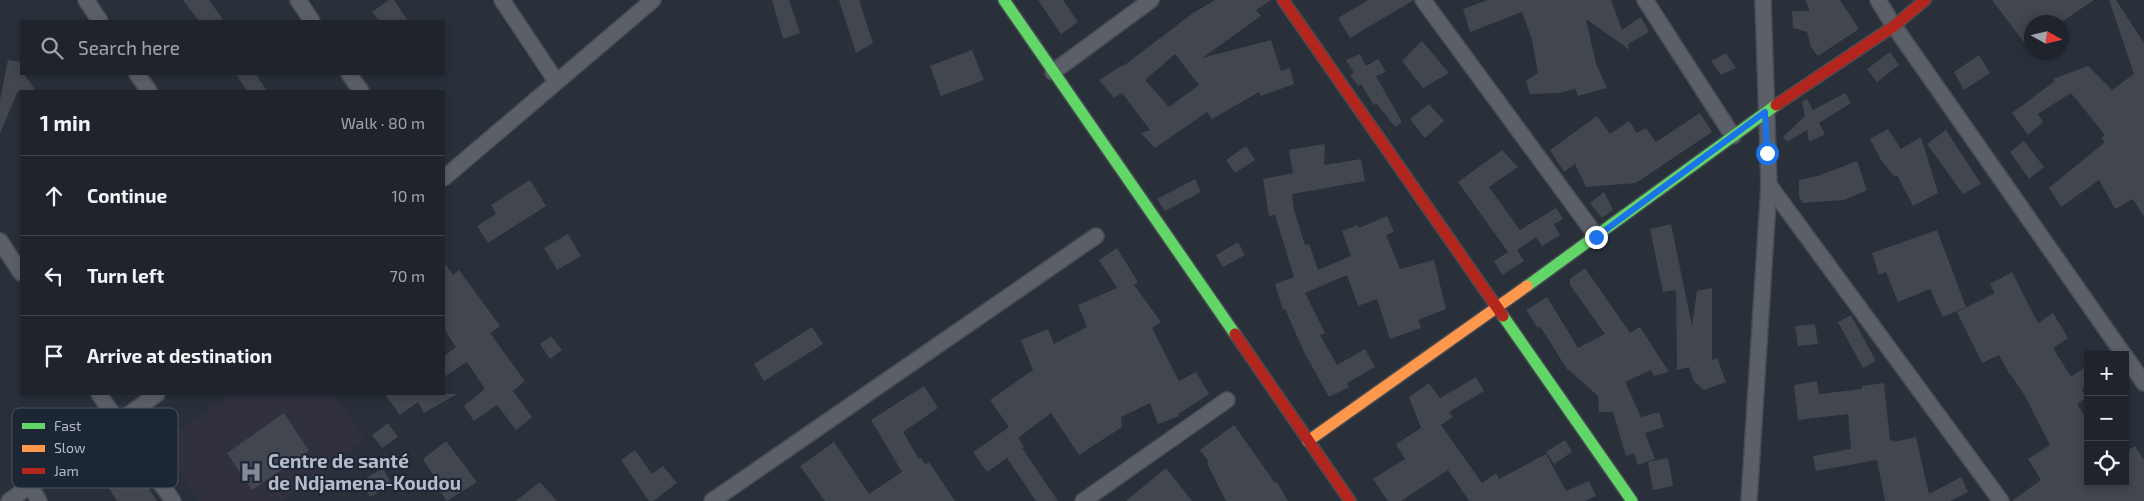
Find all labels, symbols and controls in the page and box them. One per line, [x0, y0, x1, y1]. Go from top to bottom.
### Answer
north arrow [2024, 15, 2069, 60]
search box [20, 20, 445, 75]
icon: search [38, 34, 66, 62]
text: Search here [78, 36, 180, 59]
text: 1 min [40, 110, 91, 135]
text: Walk · 80 m [341, 113, 425, 132]
route start [1756, 142, 1779, 165]
icon: ahead [40, 182, 68, 210]
text: Continue [87, 184, 167, 207]
text: 10 m [391, 186, 425, 205]
route end [1585, 226, 1608, 249]
icon: left [40, 262, 68, 290]
text: Turn left [87, 264, 164, 287]
text: 70 m [390, 266, 425, 285]
icon: arrive [40, 342, 68, 370]
text: Arrive at destination [87, 344, 272, 367]
map controls [2084, 351, 2129, 486]
button: + [2084, 351, 2129, 396]
button: − [2084, 396, 2129, 441]
legend [12, 408, 178, 488]
text: Fast [54, 417, 81, 434]
text: Slow [54, 439, 86, 456]
button: locate [2084, 441, 2129, 486]
place label: Centre de santé de Ndjamena-Koudou [268, 449, 461, 494]
hospital icon: Centre de santé de Ndjamena-Koudou [238, 459, 264, 485]
text: Jam [54, 462, 79, 479]

